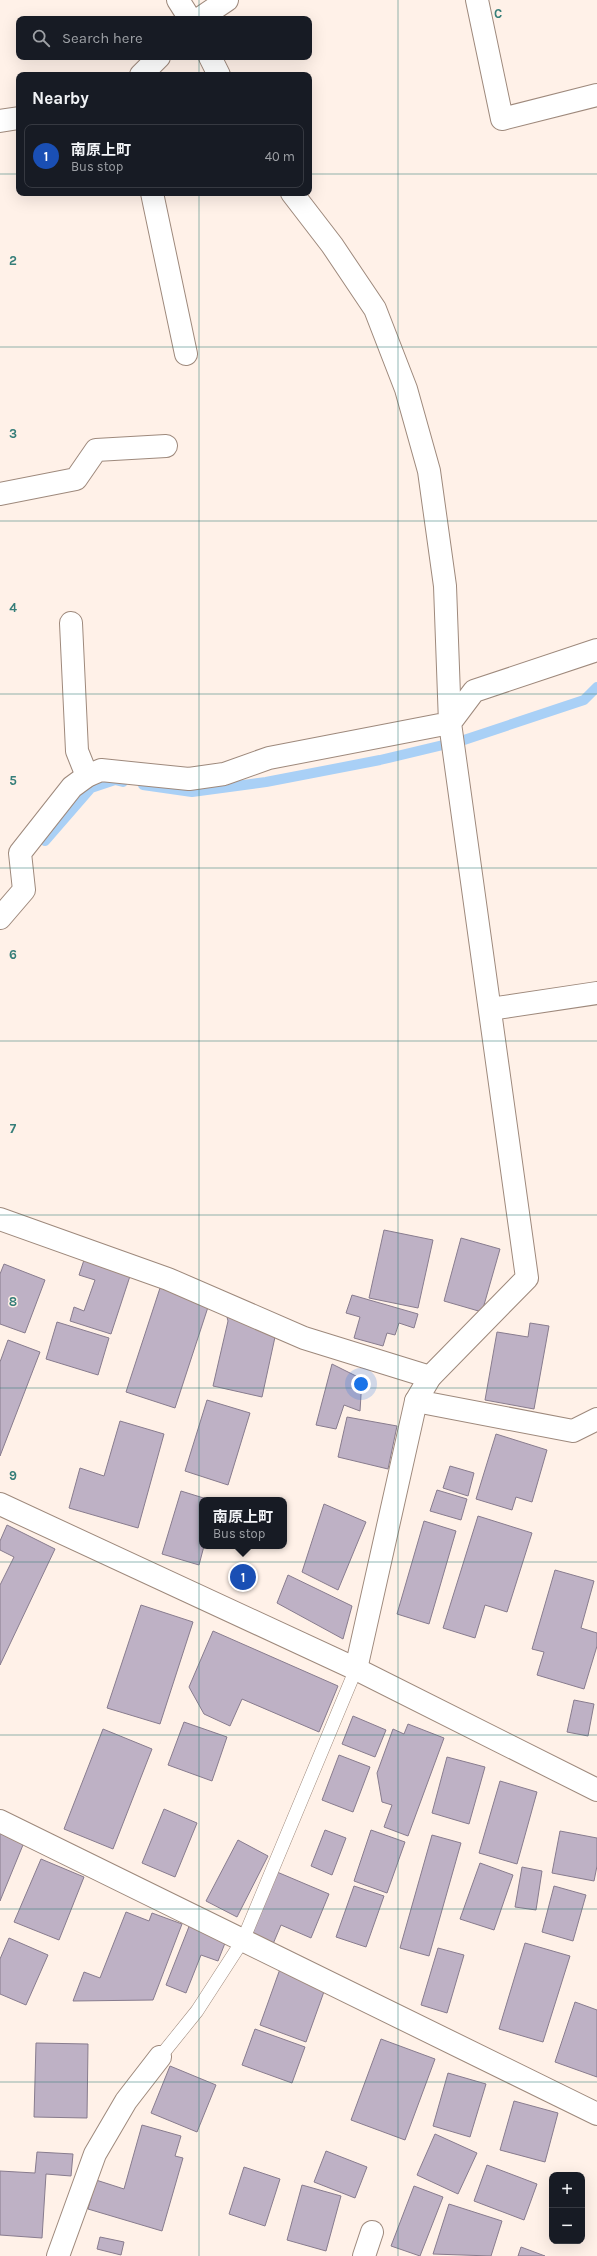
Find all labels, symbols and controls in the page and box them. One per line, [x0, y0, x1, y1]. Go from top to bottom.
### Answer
text: C [494, 6, 502, 21]
search box [16, 16, 312, 60]
icon: search [30, 27, 52, 49]
text: Search here [62, 29, 143, 47]
text: Nearby [32, 88, 89, 108]
text: 南原上町 [71, 141, 131, 159]
text: 1 [44, 149, 48, 164]
text: 40 m [265, 149, 295, 164]
text: Bus stop [71, 159, 123, 174]
text: 2 [9, 253, 17, 268]
text: 3 [9, 426, 17, 441]
text: 4 [9, 600, 17, 615]
text: 5 [9, 773, 17, 788]
text: 6 [9, 947, 17, 962]
text: 7 [10, 1121, 17, 1136]
text: 8 [9, 1294, 17, 1309]
your location [351, 1374, 371, 1394]
text: 9 [9, 1468, 17, 1483]
popup [199, 1497, 287, 1549]
text: 南原上町 [213, 1508, 273, 1526]
text: Bus stop [213, 1526, 265, 1541]
pin: 1 [230, 1562, 256, 1592]
map controls [549, 2172, 585, 2244]
button: + [549, 2172, 585, 2208]
button: − [549, 2208, 585, 2244]

